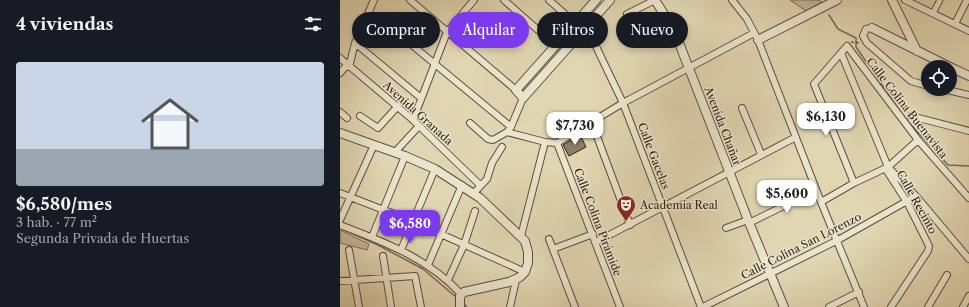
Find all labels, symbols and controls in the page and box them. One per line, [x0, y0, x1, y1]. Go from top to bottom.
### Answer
chip: Comprar [352, 12, 440, 48]
chip: Alquilar [448, 12, 529, 48]
chip: Filtros [537, 12, 608, 48]
chip: Nuevo [616, 12, 688, 48]
icon: filters [302, 13, 324, 35]
text: 4 viviendas [16, 14, 113, 34]
street label: Calle Colina Buenavista [863, 55, 951, 161]
map controls [921, 60, 957, 96]
button: locate [921, 60, 957, 96]
street label: Avenida Granada [379, 77, 456, 148]
street label: Avenida Chañar [701, 84, 745, 168]
icon: home [134, 88, 206, 160]
pin: $6,130 [793, 103, 859, 137]
text: $6,130 [806, 108, 846, 124]
pin: $7,730 [542, 112, 608, 146]
text: $7,730 [555, 117, 595, 133]
street label: Calle Gacelas [635, 121, 673, 192]
street label: Calle Colina Pirámide [571, 166, 625, 278]
street label: Calle Recinto [894, 168, 940, 237]
pin: $5,600 [754, 180, 820, 214]
text: $5,600 [766, 185, 808, 201]
text: $6,580/mes [16, 194, 112, 214]
theatre icon: Academia Real [615, 194, 637, 222]
place label: Academia Real [639, 198, 719, 212]
street label: Calle Colina San Lorenzo [738, 209, 864, 282]
pin: $6,580 [377, 210, 443, 244]
text: 3 hab. · 77 m² [16, 214, 97, 230]
text: $6,580 [389, 215, 431, 231]
text: Segunda Privada de Huertas [16, 230, 189, 246]

